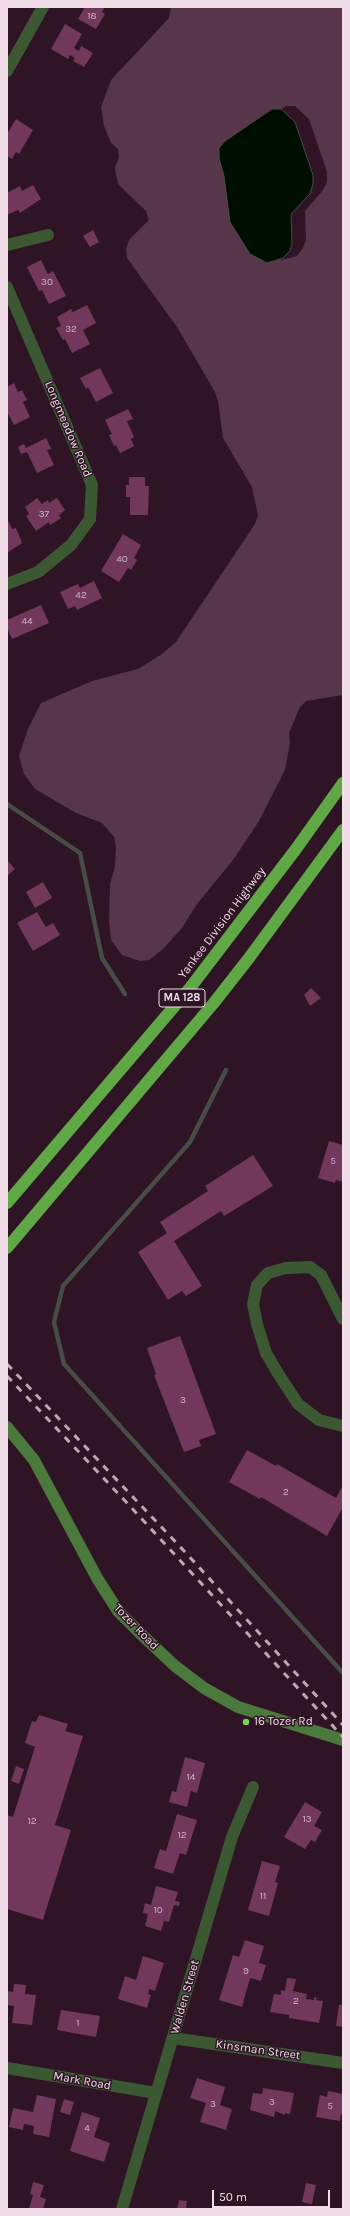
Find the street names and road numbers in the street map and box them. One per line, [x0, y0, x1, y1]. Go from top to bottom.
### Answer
street label: Longmeadow Road [41, 379, 95, 479]
street label: Yankee Division Highway [175, 864, 269, 982]
road number: MA 128 [159, 989, 205, 1007]
street label: Tozer Road [111, 1601, 161, 1653]
street label: Walden Street [168, 1958, 202, 2036]
street label: Kinsman Street [215, 2037, 301, 2063]
street label: Mark Road [52, 2069, 112, 2093]

